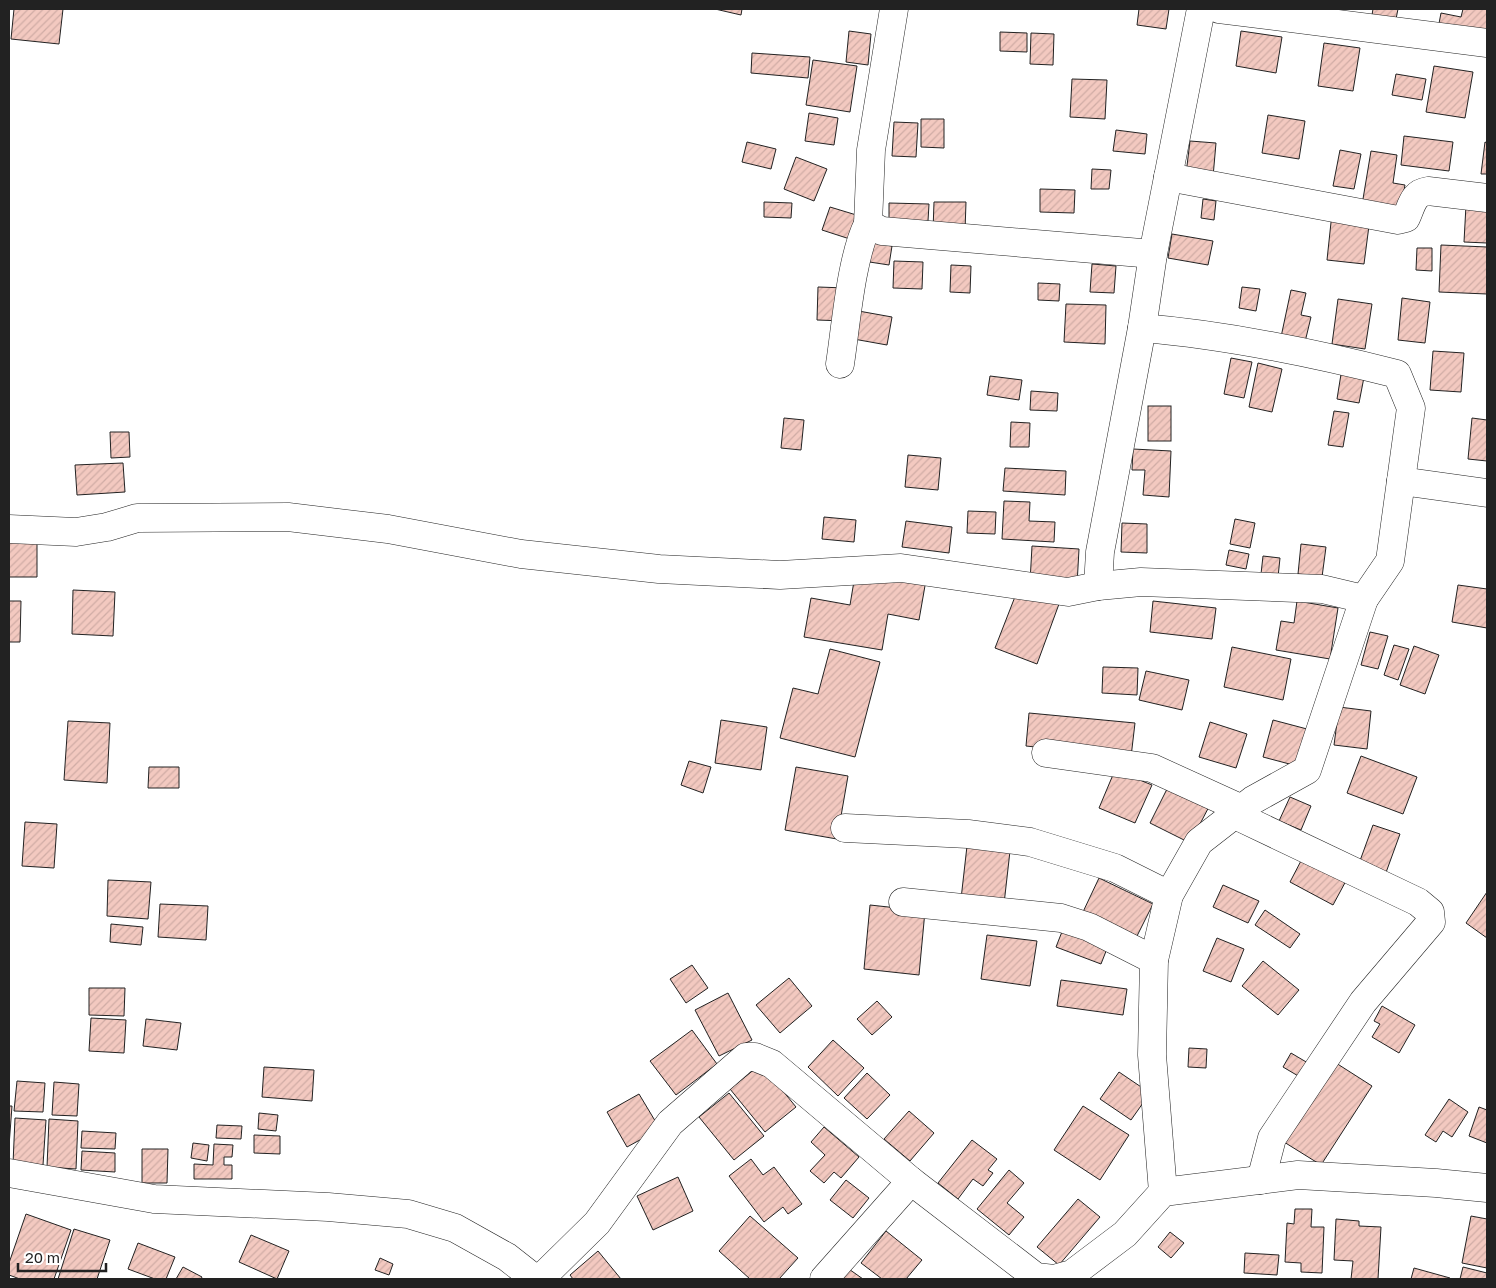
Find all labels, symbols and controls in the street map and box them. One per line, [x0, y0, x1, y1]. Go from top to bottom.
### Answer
scale bar [18, 1240, 105, 1272]
text: 20 m [25, 1248, 60, 1266]

